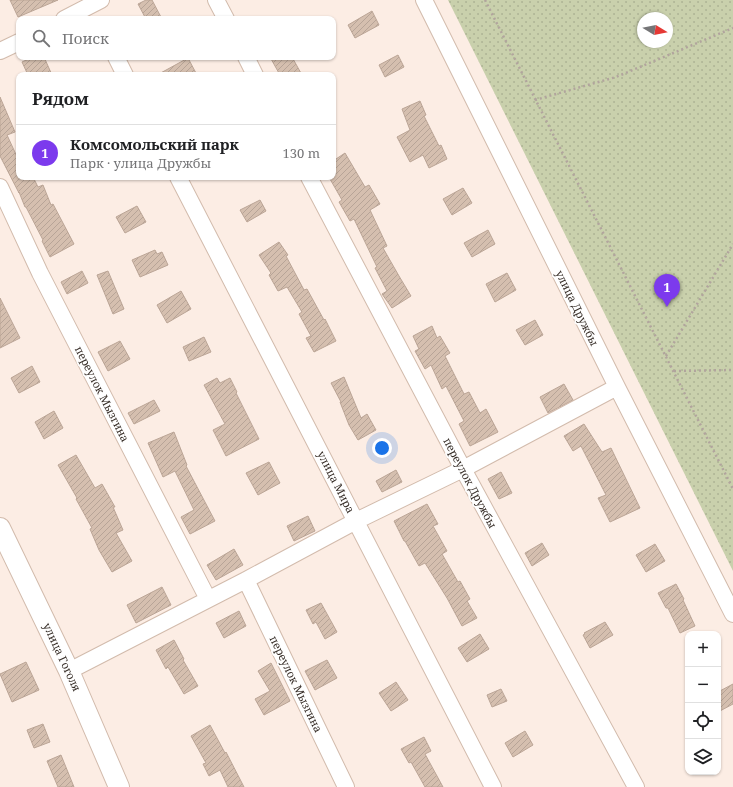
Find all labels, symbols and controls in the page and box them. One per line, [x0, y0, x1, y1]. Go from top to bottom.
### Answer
north arrow [637, 12, 673, 48]
search box [16, 16, 336, 60]
icon: search [30, 27, 52, 49]
text: Поиск [62, 28, 109, 48]
text: Рядом [32, 87, 89, 110]
text: Комсомольский парк [70, 134, 239, 154]
text: 1 [41, 144, 49, 162]
text: 130 m [283, 144, 320, 162]
text: Парк · улица Дружбы [70, 154, 211, 172]
street label: улица Дружбы [553, 267, 602, 348]
pin: 1 [654, 274, 680, 307]
street label: переулок Мызгина [72, 343, 133, 444]
street label: переулок Дружбы [440, 435, 501, 531]
your location [372, 438, 392, 458]
street label: улица Мира [314, 448, 359, 515]
street label: улица Гоголя [40, 620, 85, 693]
map controls [685, 631, 721, 775]
button: + [685, 631, 721, 667]
street label: переулок Мызгина [267, 633, 326, 735]
button: − [685, 667, 721, 703]
button: locate [685, 703, 721, 739]
button: layers [685, 739, 721, 775]

